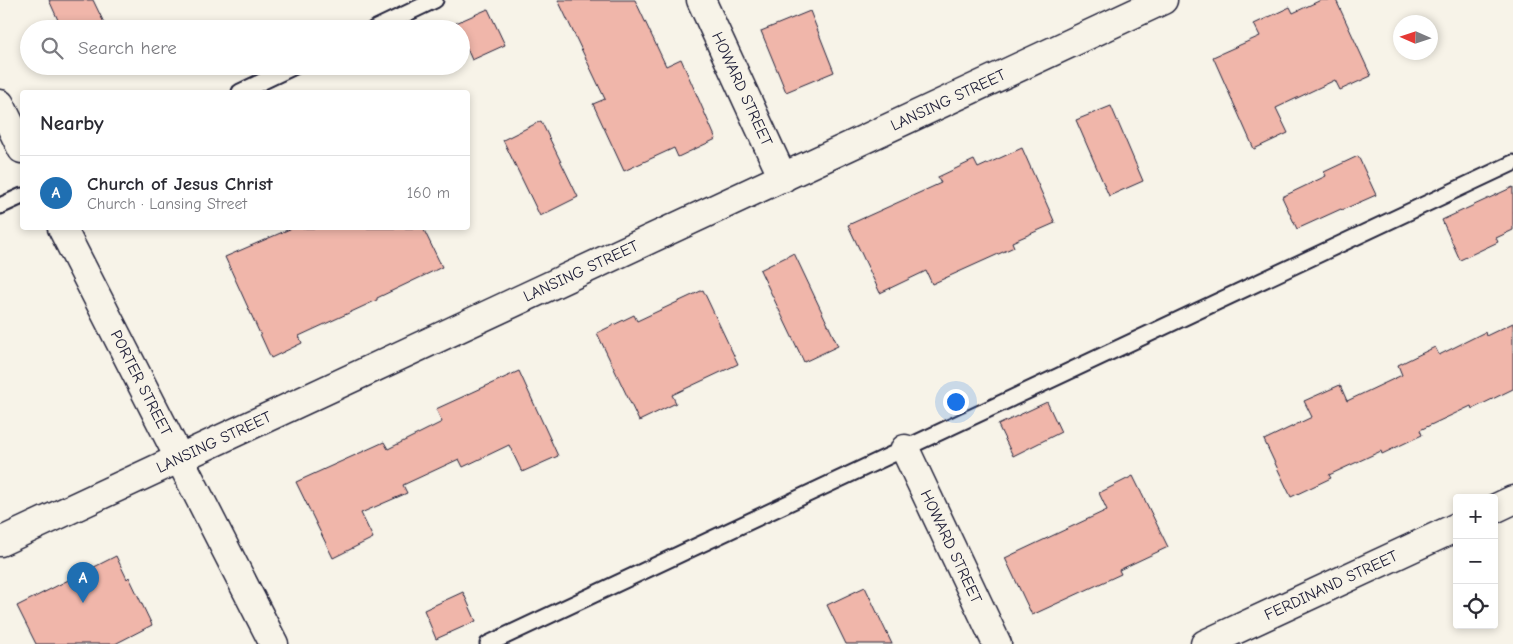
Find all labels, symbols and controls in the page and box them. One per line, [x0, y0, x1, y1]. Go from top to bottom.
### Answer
north arrow [1393, 15, 1438, 60]
search box [20, 20, 470, 75]
street label: HOWARD STREET [708, 29, 776, 149]
icon: search [38, 34, 66, 62]
text: Search here [78, 37, 177, 59]
street label: LANSING STREET [888, 65, 1009, 135]
text: Nearby [40, 111, 104, 135]
text: Church of Jesus Christ [87, 173, 273, 195]
text: A [52, 184, 60, 202]
text: 160 m [407, 184, 450, 202]
text: Church · Lansing Street [87, 195, 247, 213]
street label: LANSING STREET [521, 236, 642, 306]
street label: PORTER STREET [107, 327, 176, 439]
your location [943, 389, 969, 415]
street label: LANSING STREET [154, 408, 275, 477]
street label: HOWARD STREET [917, 487, 986, 607]
map controls [1453, 494, 1498, 629]
button: + [1453, 494, 1498, 539]
button: − [1453, 539, 1498, 584]
street label: FERDINAND STREET [1262, 547, 1401, 624]
pin: A [67, 562, 99, 603]
button: locate [1453, 584, 1498, 629]

